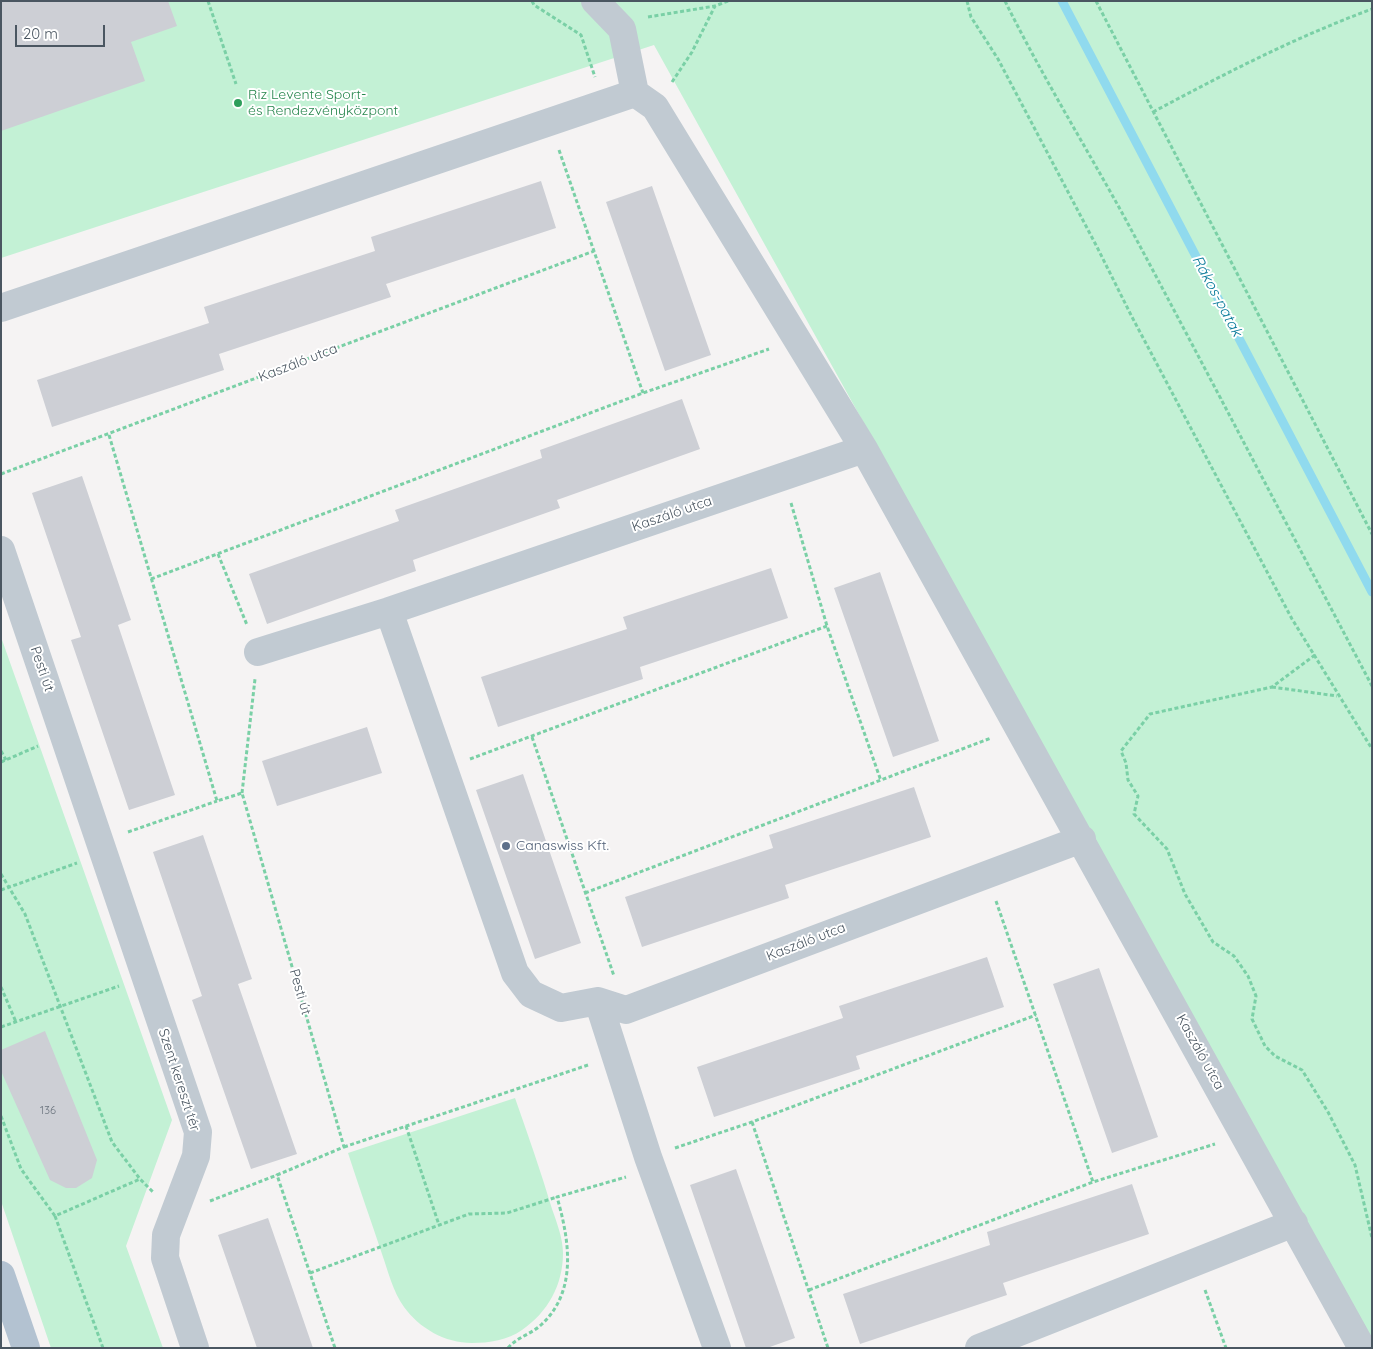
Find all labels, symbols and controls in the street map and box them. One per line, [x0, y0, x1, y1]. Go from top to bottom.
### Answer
scale bar [18, 15, 108, 47]
text: 20 m [23, 24, 58, 43]
place label: Riz Levente Sport- és Rendezvényközpont [248, 87, 398, 120]
marker: Riz Levente Sport- és Rendezvényközpont [232, 97, 244, 109]
water label: Rákos-patak [1188, 252, 1246, 340]
street label: Kaszáló utca [256, 340, 340, 386]
street label: Kaszáló utca [630, 492, 714, 536]
street label: Pesti út [26, 644, 58, 694]
place label: Canaswiss Kft. [516, 838, 609, 854]
marker: Canaswiss Kft. [500, 840, 512, 852]
street label: Kaszáló utca [764, 919, 848, 965]
street label: Pesti út [285, 967, 315, 1017]
street label: Kaszáló utca [1172, 1011, 1228, 1093]
street label: Szent kereszt tér [154, 1027, 204, 1133]
house number: 136 [40, 1104, 56, 1118]

